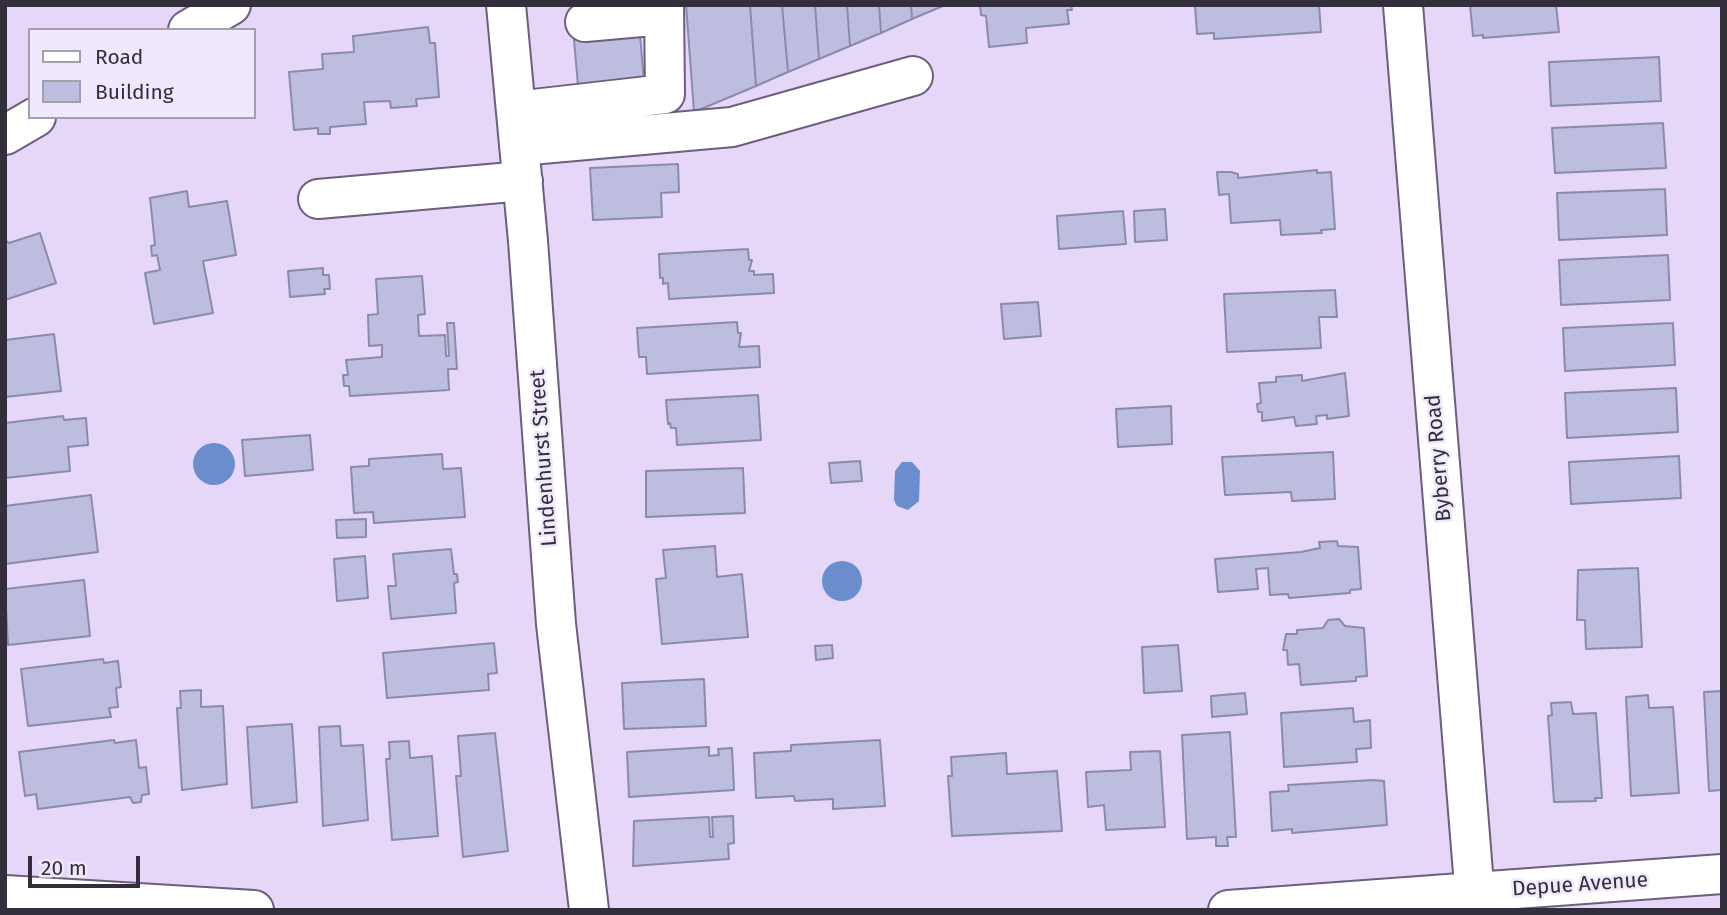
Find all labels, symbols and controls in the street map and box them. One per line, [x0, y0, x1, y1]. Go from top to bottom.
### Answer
legend [28, 28, 256, 119]
text: Road [95, 44, 143, 70]
text: Building [95, 79, 174, 105]
street label: Lindenhurst Street [525, 369, 563, 547]
street label: Byberry Road [1421, 393, 1457, 523]
scale bar [32, 842, 144, 886]
text: 20 m [41, 855, 87, 881]
street label: Depue Avenue [1511, 868, 1649, 902]

